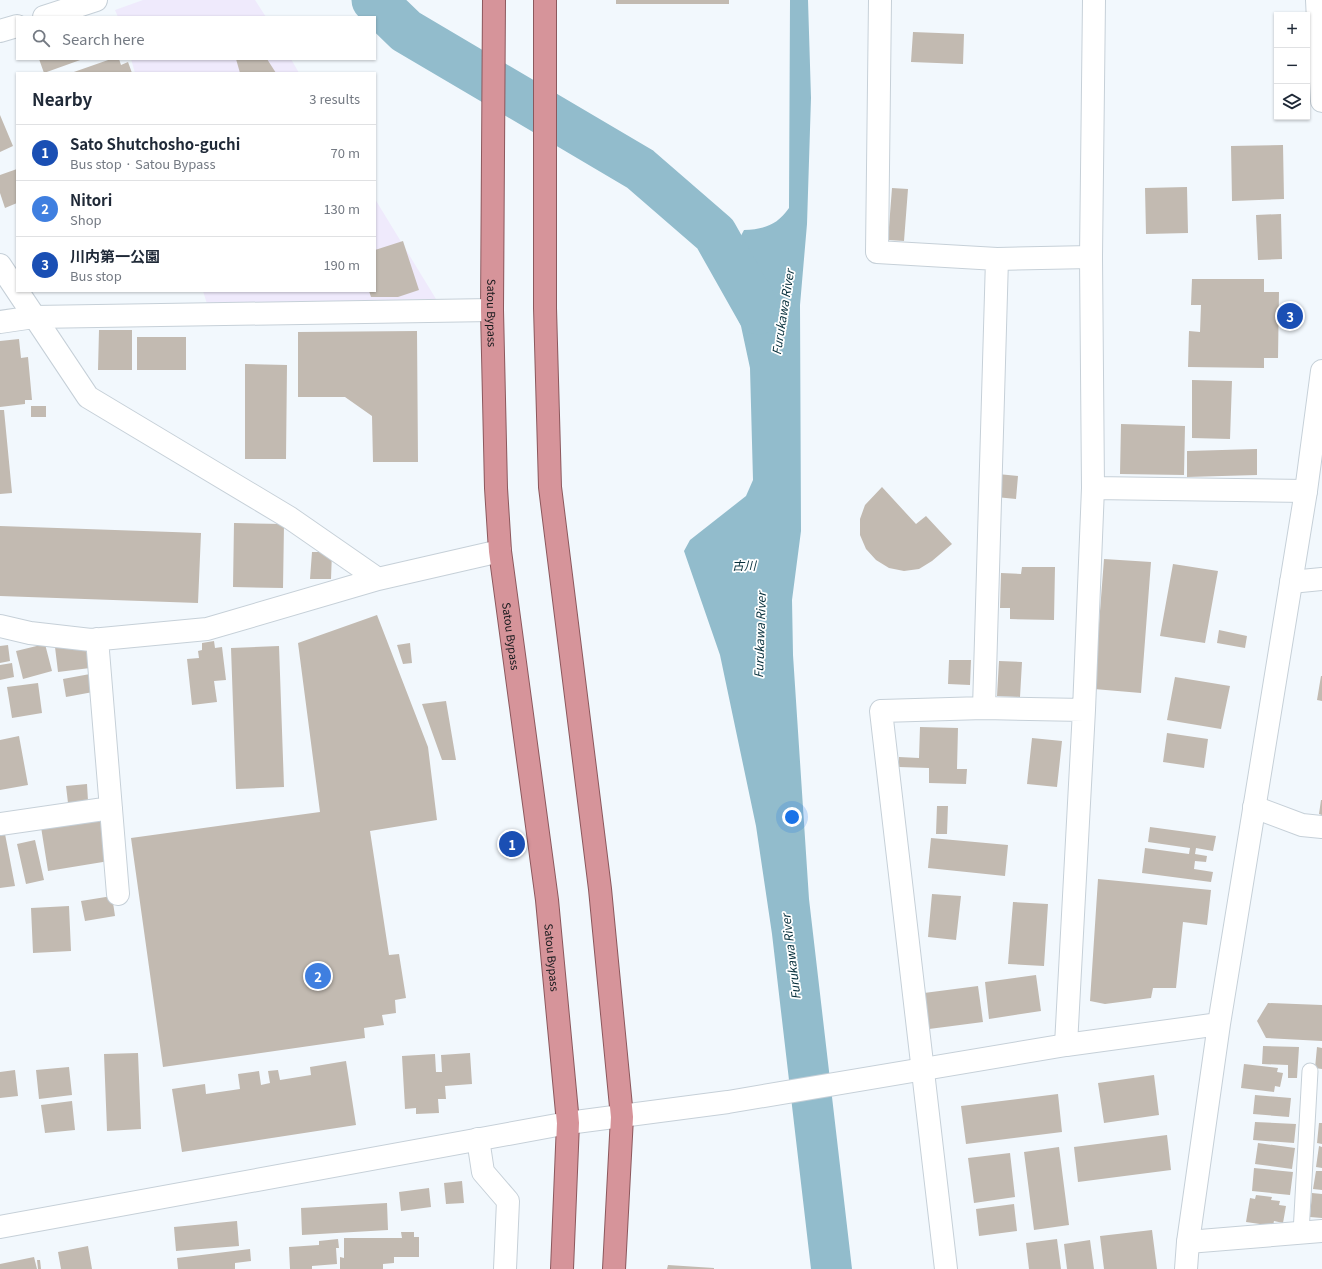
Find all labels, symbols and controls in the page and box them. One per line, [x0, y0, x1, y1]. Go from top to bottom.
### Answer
map controls [1274, 12, 1310, 120]
button: + [1274, 12, 1310, 48]
search box [16, 16, 376, 60]
icon: search [30, 27, 52, 49]
text: Search here [62, 28, 144, 49]
button: − [1274, 48, 1310, 84]
button: layers [1274, 84, 1310, 120]
text: Nearby [32, 86, 92, 111]
text: 3 results [309, 89, 360, 108]
text: Sato Shutchosho-guchi [70, 133, 240, 154]
text: 1 [41, 143, 49, 162]
text: 70 m [331, 143, 360, 162]
text: Bus stop · Satou Bypass [70, 154, 215, 173]
text: Nitori [70, 189, 112, 210]
text: 2 [41, 199, 49, 218]
text: 130 m [323, 199, 360, 218]
text: Shop [70, 210, 102, 229]
text: 川内第一公園 [70, 245, 160, 266]
text: 3 [41, 255, 49, 274]
text: 190 m [323, 255, 360, 274]
text: Bus stop [70, 266, 122, 285]
water label: Furukawa River [767, 266, 797, 356]
street label: Satou Bypass [484, 279, 501, 347]
pin: 3 [1277, 301, 1303, 331]
water label: 古川 [732, 556, 758, 573]
water label: Furukawa River [749, 589, 769, 678]
street label: Satou Bypass [499, 601, 524, 671]
your location [782, 807, 802, 827]
pin: 1 [499, 829, 525, 859]
water label: Furukawa River [776, 911, 804, 1001]
street label: Satou Bypass [541, 923, 564, 992]
pin: 2 [305, 961, 331, 991]

